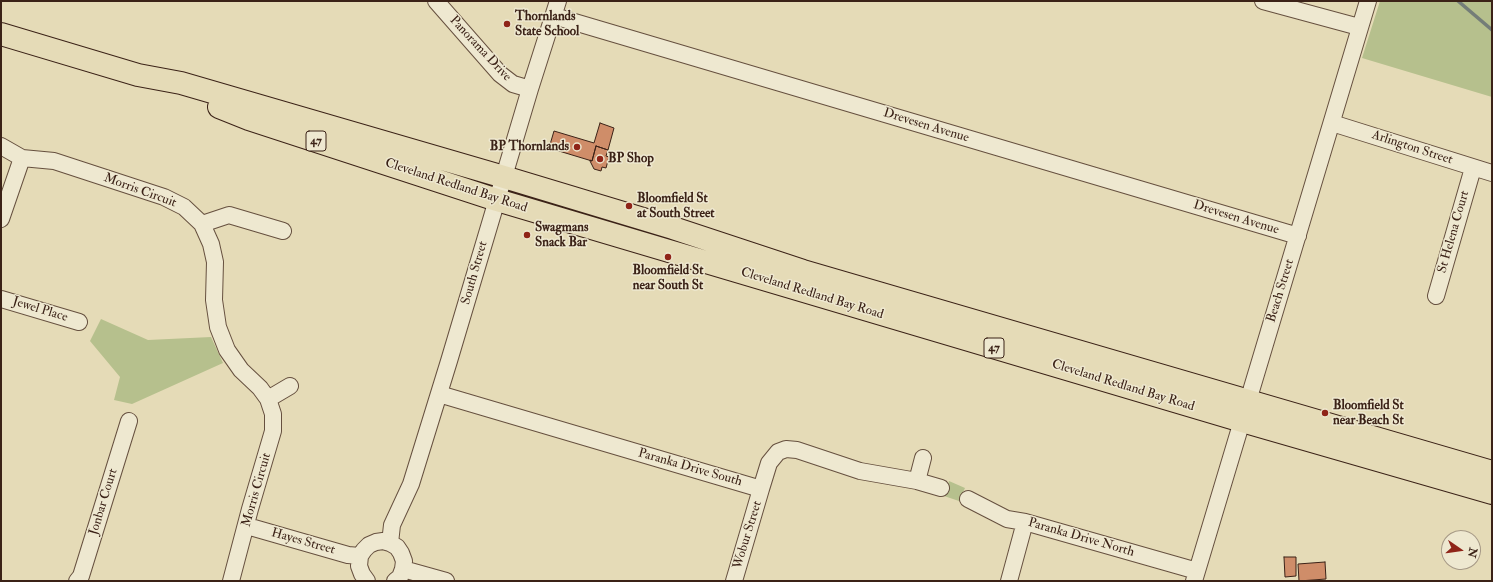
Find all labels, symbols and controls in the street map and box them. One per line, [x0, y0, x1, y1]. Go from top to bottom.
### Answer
place label: Thornlands State School [515, 9, 579, 40]
street label: Panorama Drive [446, 13, 514, 85]
marker: Thornlands State School [502, 19, 512, 29]
street label: Drevesen Avenue [881, 106, 971, 146]
street label: Arlington Street [1370, 128, 1454, 168]
road number: 47 [306, 131, 326, 151]
place label: BP Thornlands [490, 139, 569, 155]
marker: BP Thornlands [572, 142, 582, 152]
place label: BP Shop [608, 151, 654, 167]
marker: BP Shop [595, 154, 605, 164]
street label: Cleveland Redland Bay Road [383, 156, 529, 216]
street label: Morris Circuit [102, 171, 178, 211]
street label: St Helena Court [1435, 189, 1473, 275]
place label: Bloomfield St at South Street [637, 191, 715, 222]
street label: Drevesen Avenue [1191, 198, 1281, 238]
marker: Bloomfield St at South Street [624, 201, 634, 211]
place label: Swagmans Snack Bar [535, 220, 588, 251]
marker: Swagmans Snack Bar [522, 230, 532, 240]
street label: South Street [459, 239, 491, 307]
marker: Bloomfield St near South St [663, 252, 673, 262]
street label: Beach Street [1264, 257, 1298, 325]
place label: Bloomfield St near South St [633, 263, 703, 294]
street label: Cleveland Redland Bay Road [739, 265, 885, 323]
street label: Jewel Place [11, 294, 69, 326]
road number: 47 [984, 338, 1004, 358]
street label: Cleveland Redland Bay Road [1050, 357, 1196, 415]
place label: Bloomfield St near Beach St [1333, 398, 1404, 429]
marker: Bloomfield St near Beach St [1320, 408, 1330, 418]
street label: Paranka Drive South [636, 446, 744, 490]
street label: Morris Circuit [239, 451, 275, 529]
street label: Jonbar Court [86, 467, 122, 537]
street label: Wobur Street [730, 499, 766, 571]
street label: Paranka Drive North [1026, 515, 1136, 561]
street label: Hayes Street [269, 525, 337, 559]
north arrow [1441, 530, 1481, 570]
text: N [1465, 546, 1480, 559]

